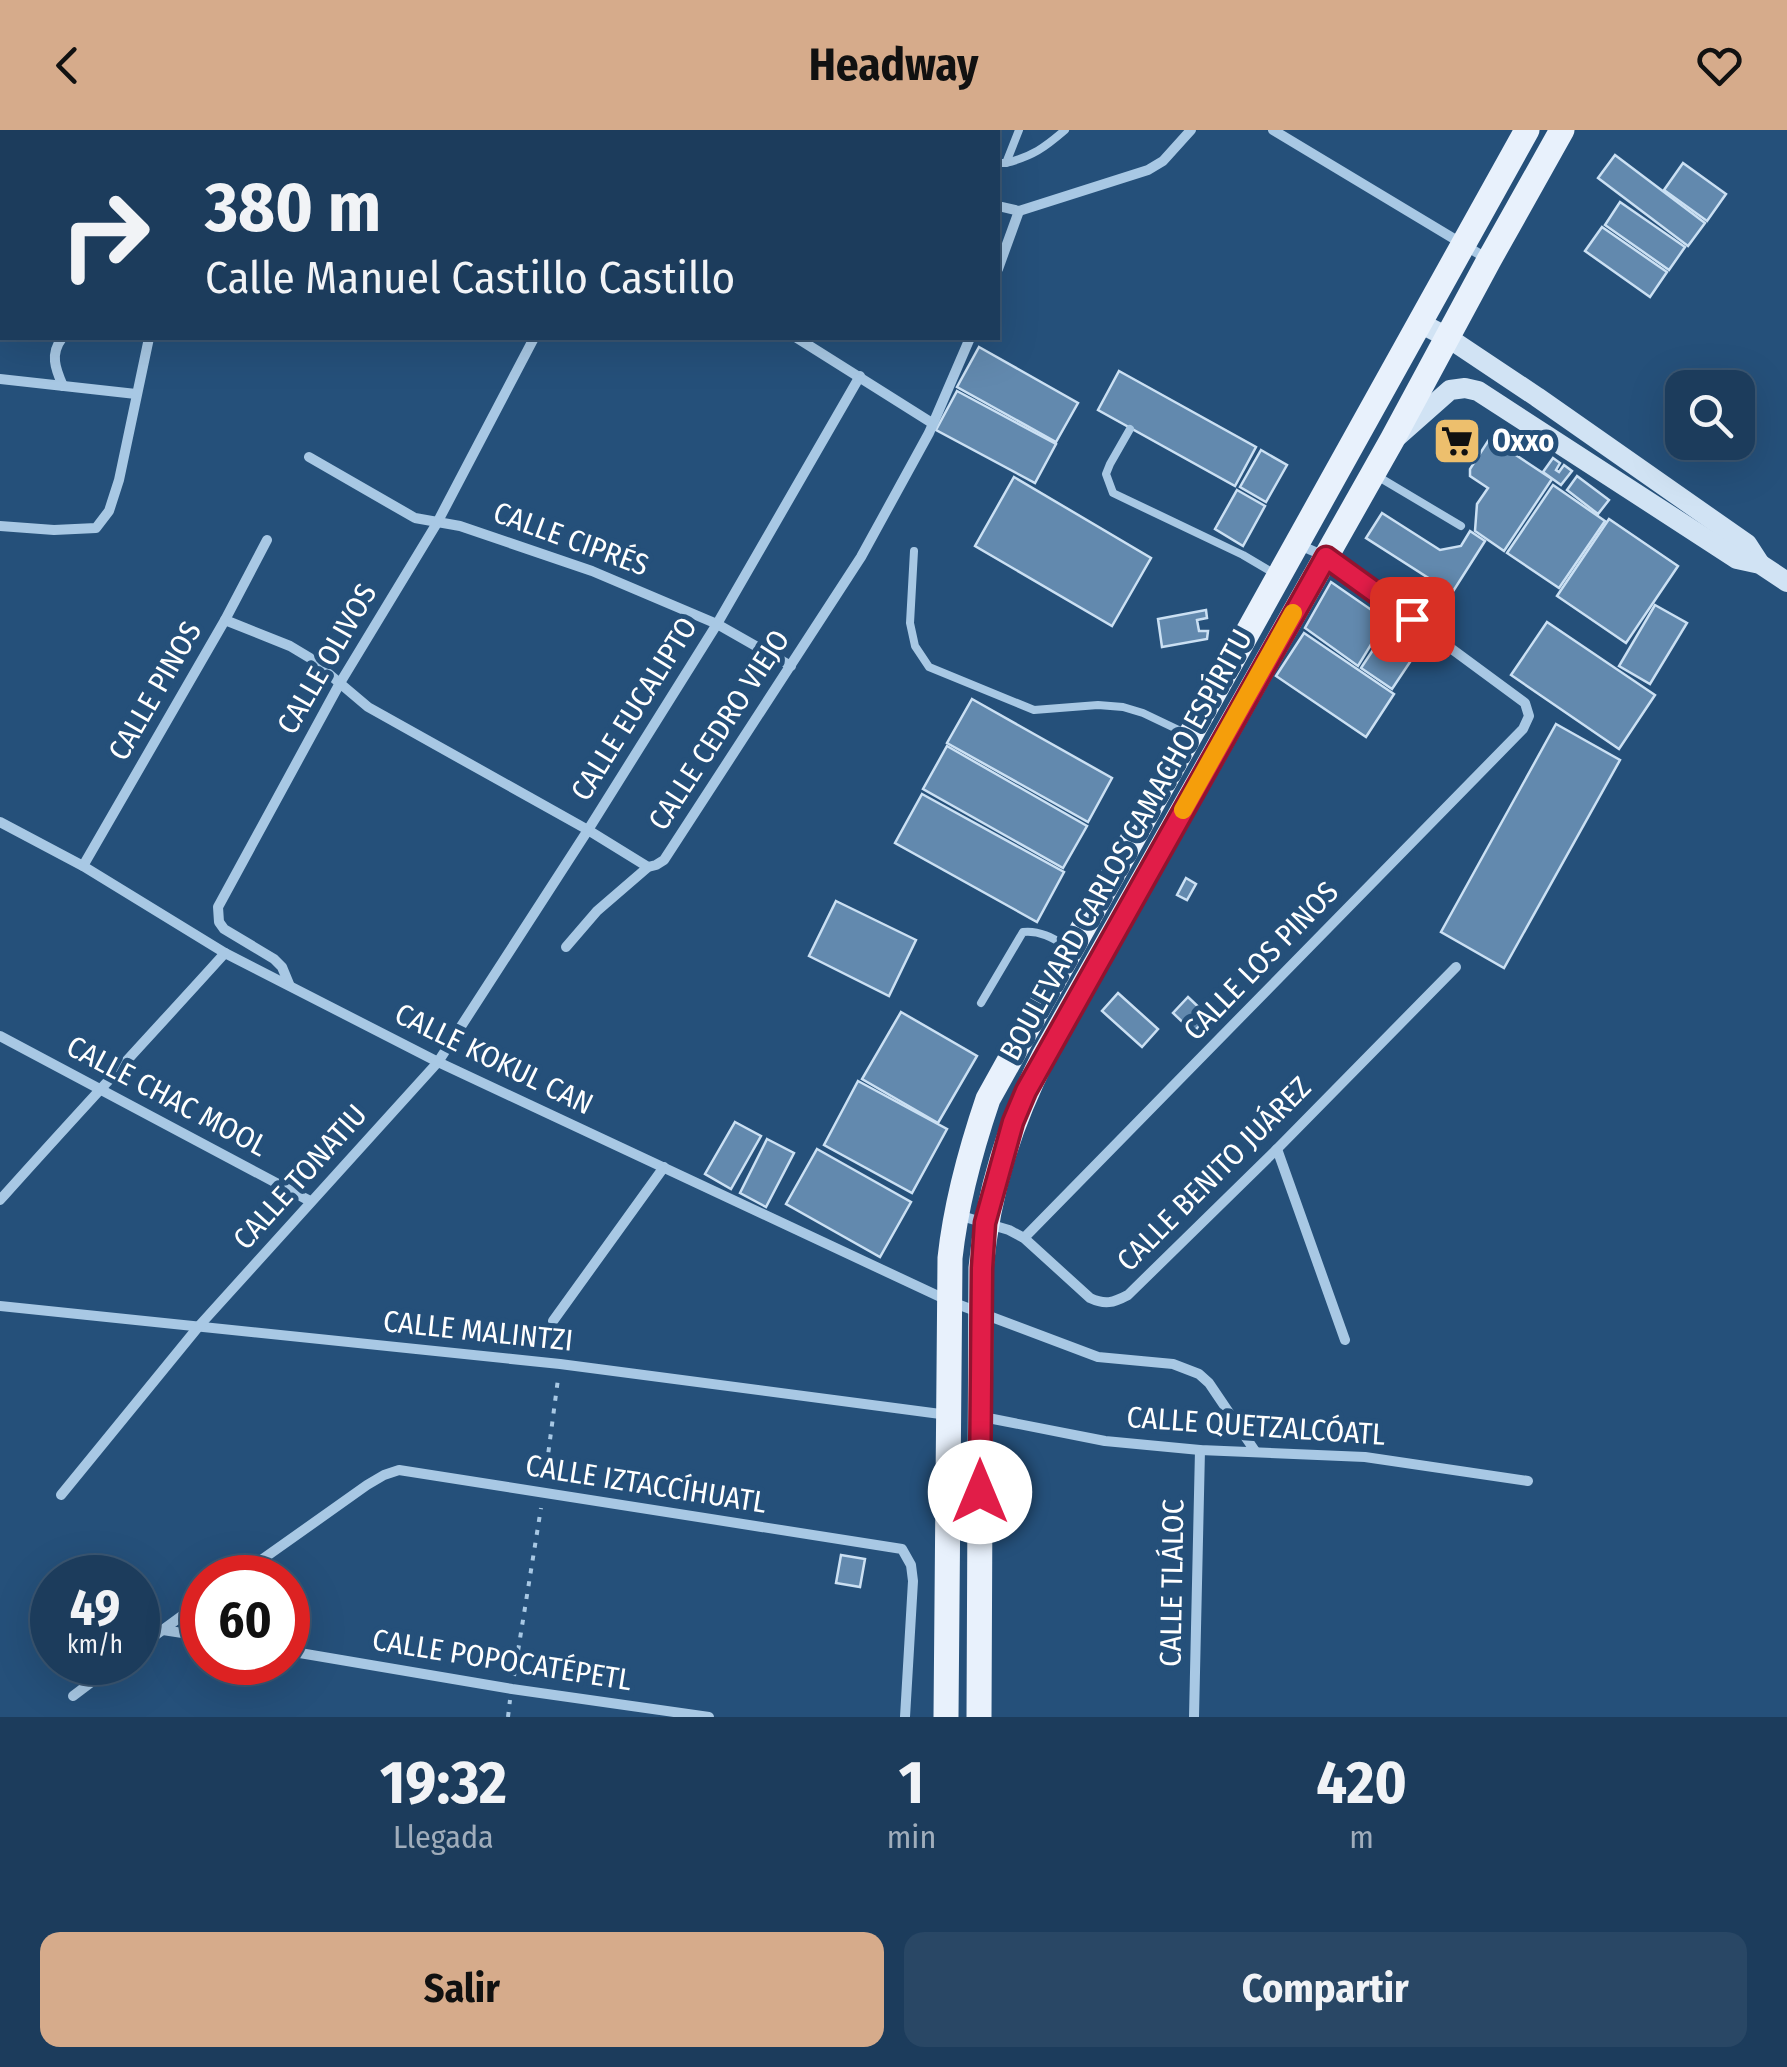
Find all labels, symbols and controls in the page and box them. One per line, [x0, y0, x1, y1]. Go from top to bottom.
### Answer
icon: back [40, 38, 95, 93]
text: Headway [809, 38, 978, 92]
icon: heart [1692, 38, 1747, 93]
text: 380 m [205, 166, 381, 250]
icon: right [40, 170, 170, 300]
text: Calle Manuel Castillo Castillo [205, 251, 735, 305]
map controls [1665, 370, 1755, 460]
button: search [1665, 370, 1755, 460]
supermarket icon: Oxxo [1431, 415, 1483, 467]
place label: Oxxo [1492, 423, 1554, 459]
street label: CALLE CIPRÉS [488, 494, 654, 584]
street label: CALLE OLIVOS [270, 577, 384, 741]
pin [1370, 577, 1455, 662]
icon: arrive [1385, 592, 1440, 647]
street label: CALLE EUCALIPTO [563, 611, 705, 807]
street label: CALLE PINOS [101, 615, 209, 767]
street label: CALLE CEDRO VIEJO [641, 623, 797, 837]
street label: BOULEVARD CARLOS CAMACHO ESPÍRITU [992, 623, 1260, 1067]
street label: CALLE LOS PINOS [1176, 874, 1346, 1048]
street label: CALLE KOKUL CAN [389, 996, 599, 1122]
street label: CALLE CHAC MOOL [61, 1028, 273, 1164]
street label: CALLE BENITO JUÁREZ [1109, 1069, 1319, 1279]
street label: CALLE TONATIU [226, 1097, 374, 1257]
street label: CALLE MALINTZI [381, 1303, 575, 1359]
street label: CALLE QUETZALCÓATL [1125, 1399, 1387, 1453]
position arrow [928, 1440, 1032, 1544]
street label: CALLE IZTACCÍHUATL [523, 1447, 769, 1521]
street label: CALLE TLÁLOC [1153, 1499, 1191, 1667]
speed limit sign: 60 [180, 1555, 310, 1685]
text: 49 [70, 1578, 120, 1638]
street label: CALLE POPOCATÉPETL [370, 1622, 634, 1698]
text: km/h [67, 1630, 123, 1660]
text: 19:32 [380, 1747, 507, 1819]
text: 1 [899, 1747, 924, 1819]
text: 420 [1316, 1747, 1407, 1819]
text: Llegada [393, 1818, 494, 1856]
text: min [887, 1818, 936, 1856]
text: m [1349, 1818, 1374, 1856]
button: Salir [40, 1932, 884, 2047]
button: Compartir [904, 1932, 1747, 2047]

